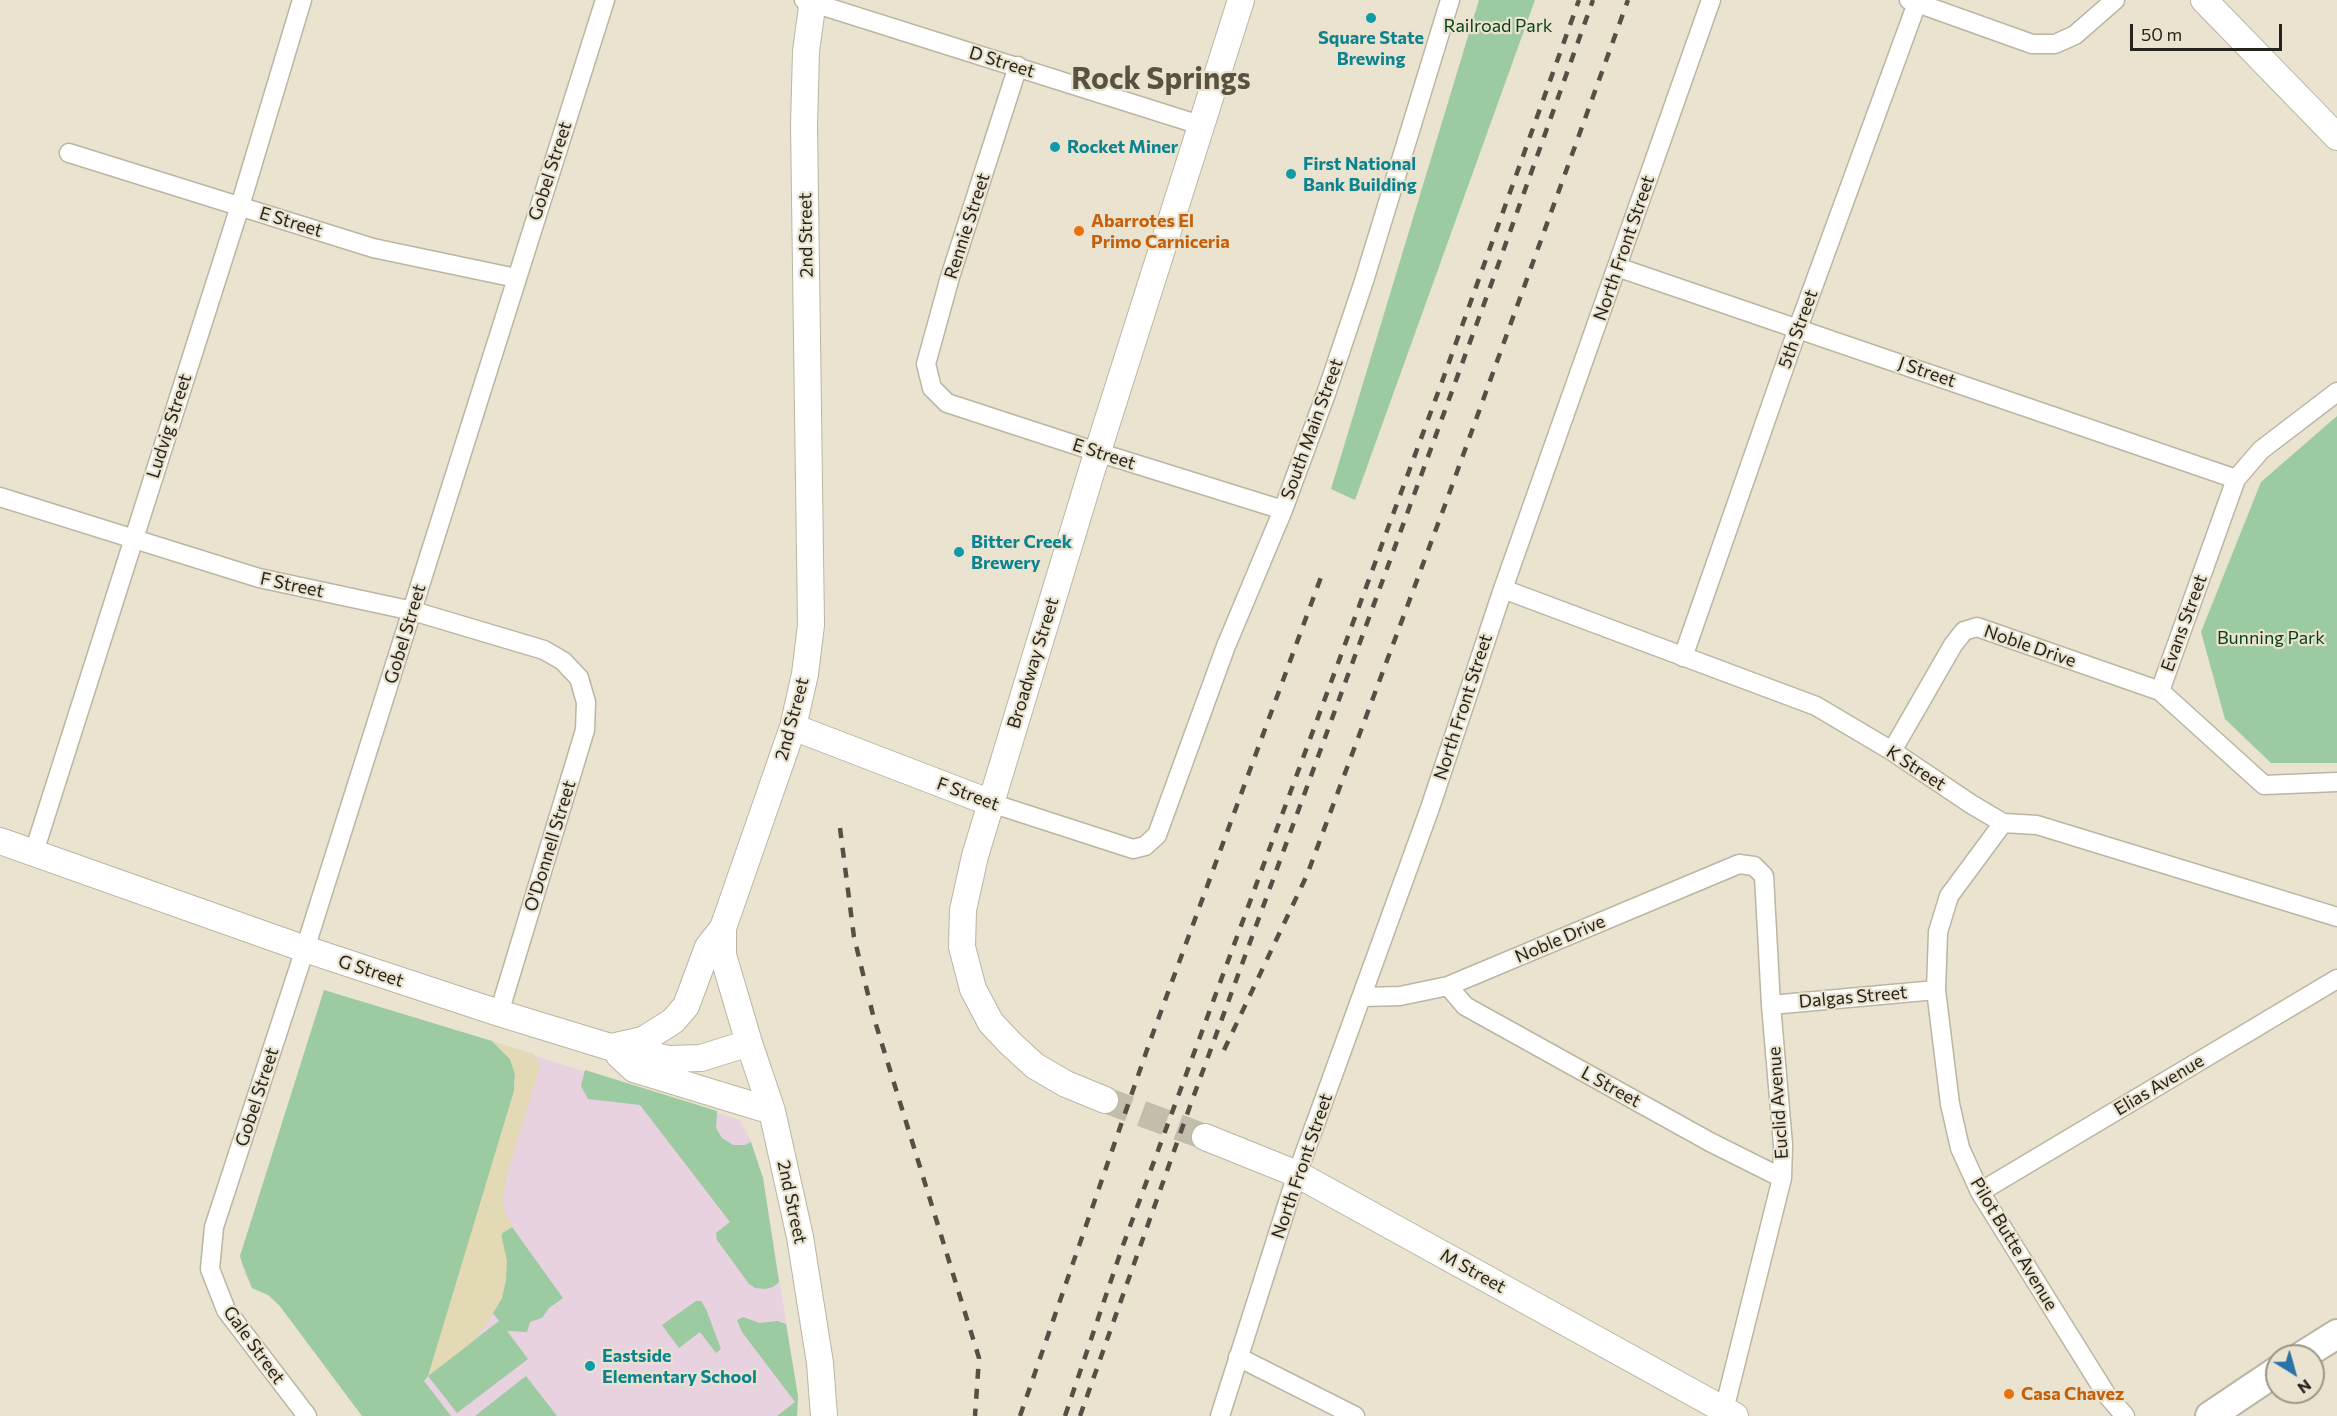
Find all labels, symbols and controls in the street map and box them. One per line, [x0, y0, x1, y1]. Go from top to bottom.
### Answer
marker: Square State Brewing [1364, 11, 1378, 25]
scale bar [2133, 12, 2284, 50]
park label: Railroad Park [1443, 15, 1553, 37]
text: 50 m [2141, 23, 2182, 45]
place label: Square State Brewing [1318, 27, 1424, 70]
street label: D Street [967, 42, 1037, 82]
district label: Rock Springs [1071, 61, 1251, 97]
street label: Gobel Street [524, 119, 576, 223]
place label: Rocket Miner [1067, 136, 1178, 158]
marker: Rocket Miner [1048, 140, 1062, 154]
place label: First National Bank Building [1303, 153, 1417, 195]
marker: First National Bank Building [1284, 167, 1298, 181]
street label: Rennie Street [940, 170, 994, 282]
street label: North Front Street [1589, 172, 1659, 324]
street label: 2nd Street [794, 192, 818, 278]
street label: E Street [257, 202, 325, 242]
place label: Abarrotes El Primo Carniceria [1091, 210, 1230, 252]
marker: Abarrotes El Primo Carniceria [1072, 224, 1086, 238]
street label: 5th Street [1774, 287, 1822, 371]
street label: J Street [1895, 352, 1959, 392]
street label: South Main Street [1277, 356, 1347, 502]
street label: Ludvig Street [142, 371, 196, 481]
street label: E Street [1070, 434, 1138, 474]
place label: Bitter Creek Brewery [971, 531, 1072, 574]
marker: Bitter Creek Brewery [952, 545, 966, 559]
street label: F Street [258, 568, 326, 602]
street label: Evans Street [2156, 572, 2212, 674]
street label: Gobel Street [380, 582, 430, 686]
street label: Broadway Street [1003, 595, 1063, 731]
street label: Noble Drive [1981, 620, 2079, 672]
park label: Bunning Park [2217, 627, 2325, 649]
street label: North Front Street [1429, 631, 1497, 783]
street label: 2nd Street [771, 675, 813, 763]
street label: K Street [1882, 741, 1950, 795]
street label: F Street [934, 773, 1002, 815]
street label: O'Donnell Street [520, 778, 580, 914]
street label: Noble Drive [1512, 910, 1608, 968]
street label: G Street [336, 950, 406, 992]
street label: Dalgas Street [1798, 982, 1908, 1012]
street label: Gobel Street [231, 1045, 283, 1149]
street label: Euclid Avenue [1763, 1046, 1793, 1160]
street label: Elias Avenue [2110, 1050, 2208, 1120]
street label: L Street [1578, 1062, 1644, 1112]
street label: North Front Street [1267, 1090, 1337, 1242]
street label: 2nd Street [773, 1158, 811, 1246]
street label: Pilot Butte Avenue [1966, 1174, 2062, 1314]
street label: M Street [1436, 1244, 1510, 1298]
street label: Gale Street [219, 1302, 289, 1388]
north arrow [2265, 1344, 2325, 1404]
place label: Eastside Elementary School [602, 1345, 757, 1388]
marker: Eastside Elementary School [583, 1359, 597, 1373]
text: N [2294, 1376, 2315, 1398]
place label: Casa Chavez [2021, 1383, 2124, 1405]
marker: Casa Chavez [2002, 1387, 2016, 1401]

